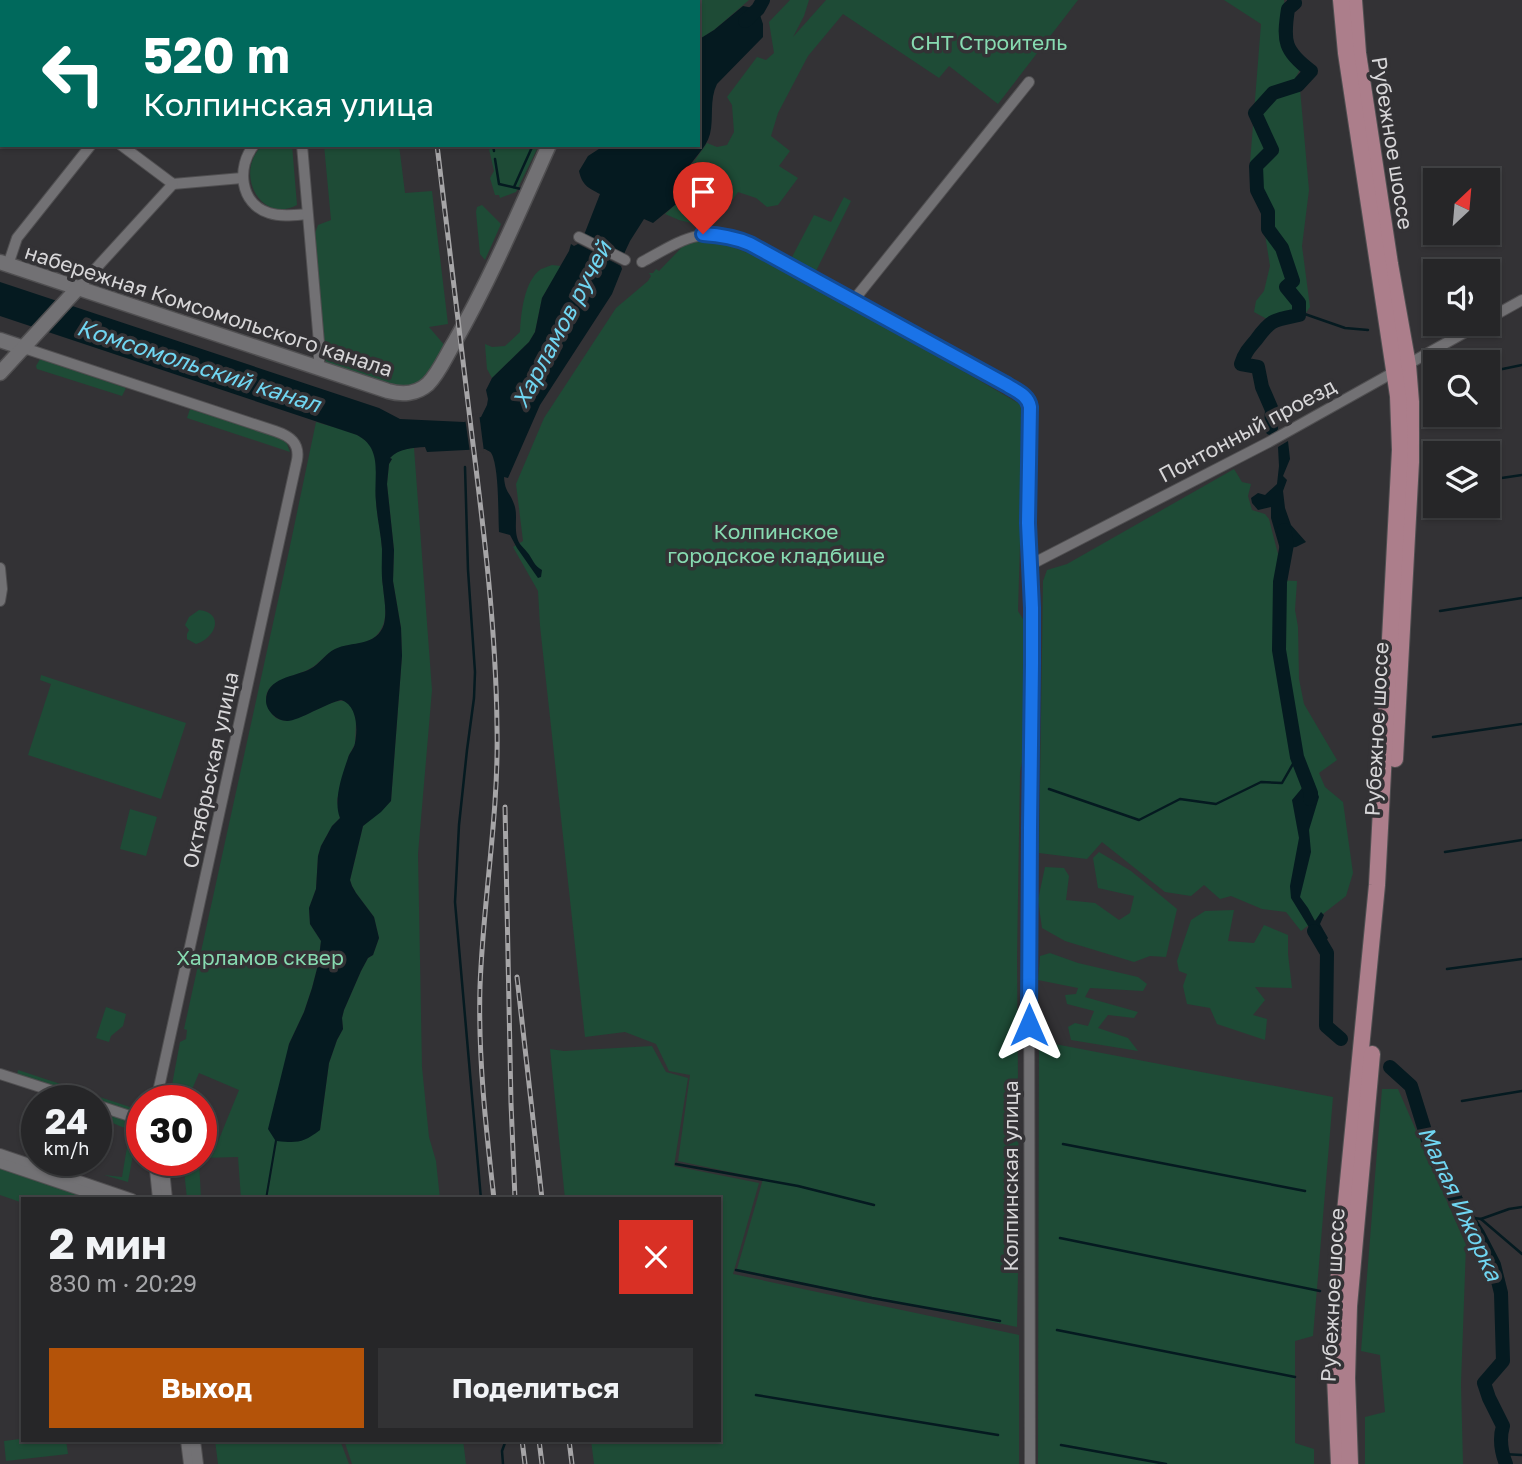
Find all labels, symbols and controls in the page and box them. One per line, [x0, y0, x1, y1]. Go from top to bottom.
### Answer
text: 520 m [143, 25, 290, 84]
icon: left [28, 28, 119, 119]
park label: СНТ Строитель [911, 29, 1067, 55]
street label: Рубежное шоссе [1367, 55, 1419, 231]
text: Колпинская улица [143, 85, 434, 123]
pin [673, 162, 733, 234]
north arrow [1423, 168, 1500, 245]
map controls [1423, 168, 1500, 518]
icon: arrive [684, 173, 722, 211]
water label: Харламов ручей [505, 234, 618, 412]
street label: набережная Комсомольского канала [22, 238, 396, 382]
button: sound [1423, 259, 1500, 336]
water label: Комсомольский канал [74, 312, 326, 418]
button: search [1423, 350, 1500, 427]
street label: Понтонный проезд [1154, 372, 1340, 488]
button: layers [1423, 441, 1500, 518]
park label: Колпинское городское кладбище [667, 518, 885, 568]
street label: Рубежное шоссе [1358, 641, 1394, 817]
street label: Октябрьская улица [176, 669, 244, 871]
park label: Харламов сквер [176, 944, 344, 970]
position arrow [992, 988, 1066, 1062]
street label: Колпинская улица [997, 1080, 1023, 1272]
speed limit sign: 30 [126, 1085, 217, 1176]
text: 24 [45, 1100, 88, 1142]
water label: Малая Ижорка [1413, 1121, 1509, 1286]
text: km/h [44, 1137, 89, 1159]
street label: Рубежное шоссе [1314, 1207, 1350, 1383]
text: 2 мин [49, 1218, 167, 1268]
button: close [619, 1220, 693, 1294]
text: 830 m · 20:29 [49, 1269, 197, 1297]
button: Выход [49, 1348, 364, 1428]
button: Поделиться [378, 1348, 693, 1428]

